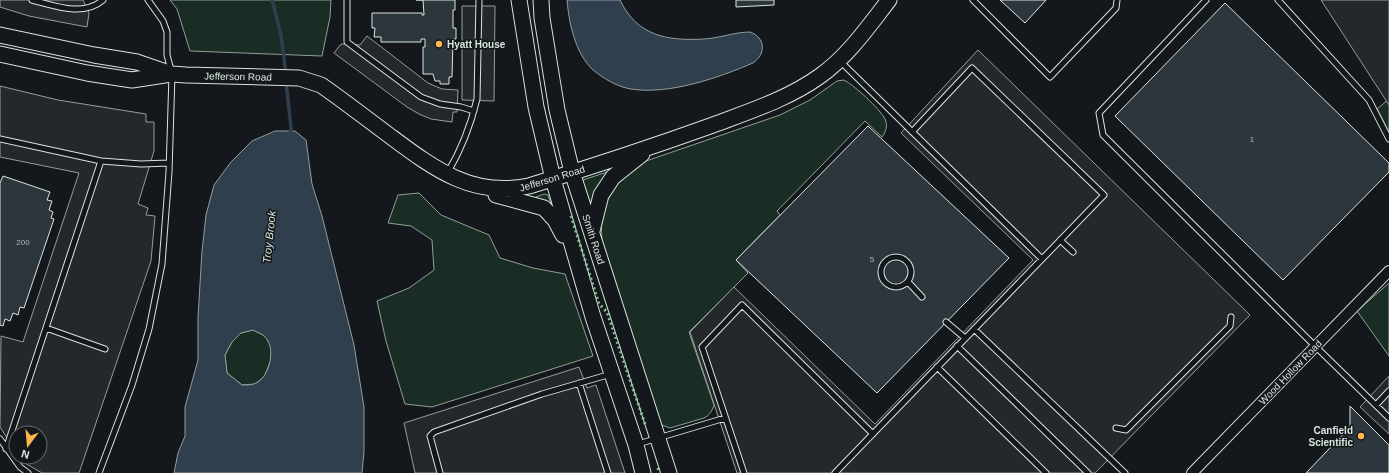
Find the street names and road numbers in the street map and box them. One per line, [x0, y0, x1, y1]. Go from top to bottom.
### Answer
street label: Jefferson Road [204, 70, 272, 83]
street label: Jefferson Road [518, 163, 586, 194]
street label: Smith Road [580, 213, 607, 266]
street label: Wood Hollow Road [1257, 338, 1324, 407]

